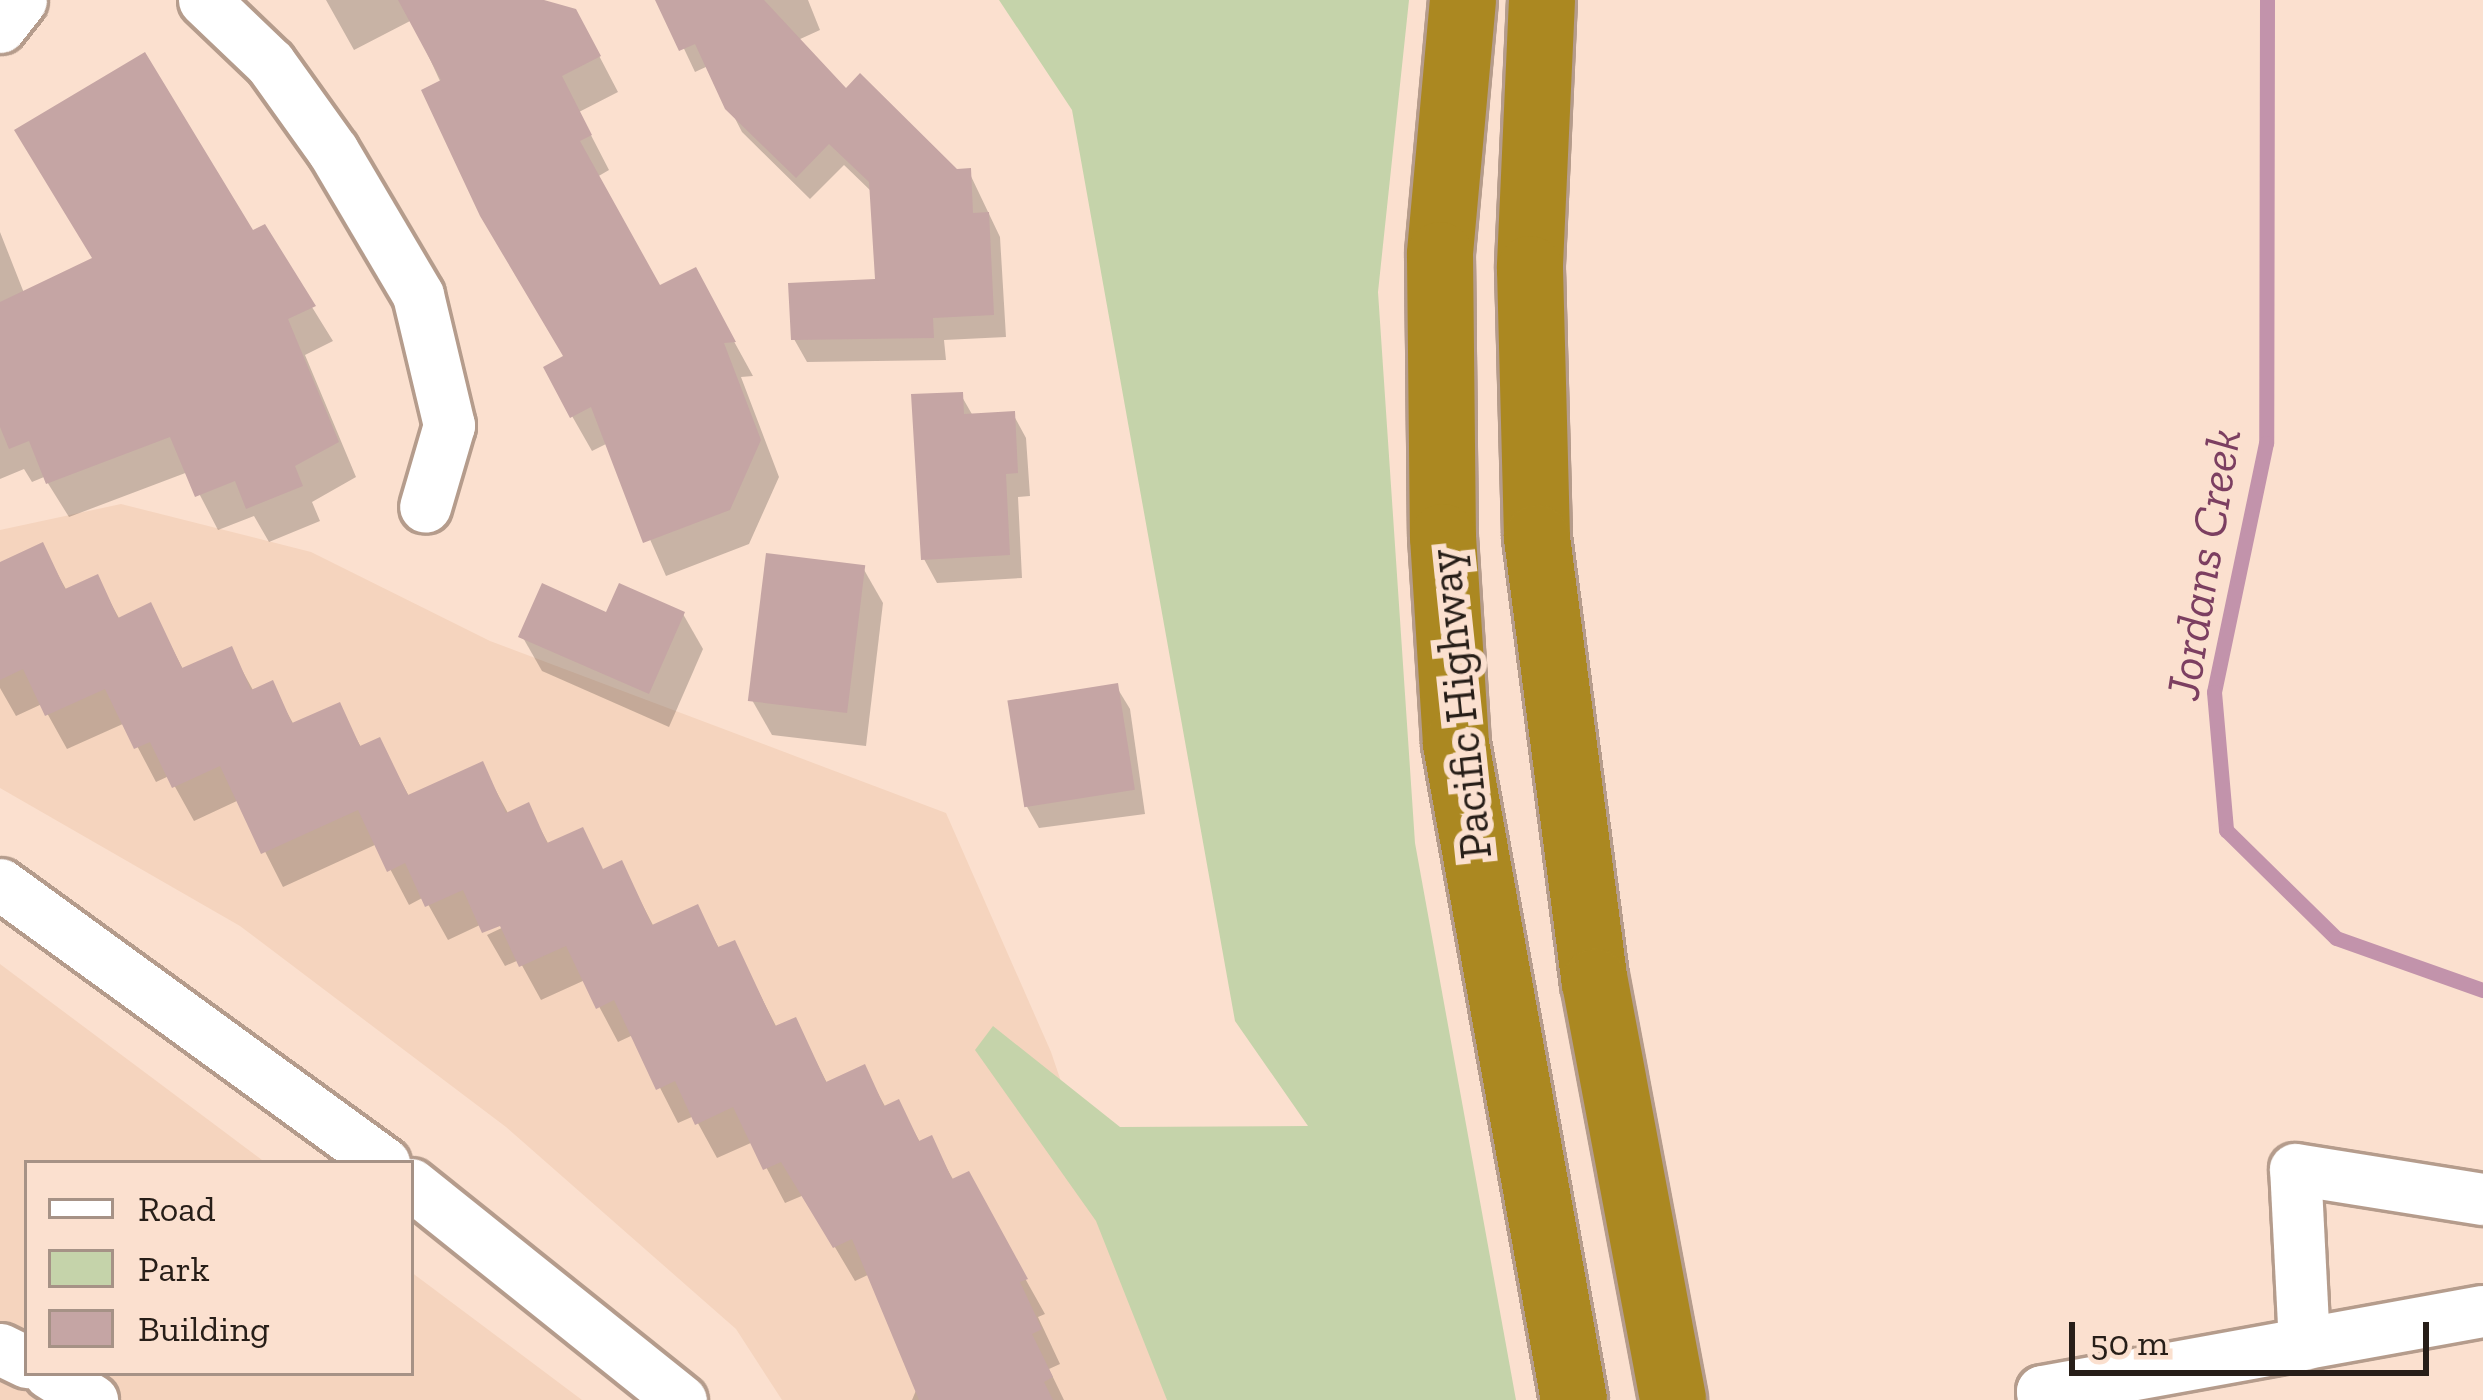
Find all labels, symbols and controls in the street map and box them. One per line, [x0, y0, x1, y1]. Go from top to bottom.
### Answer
water label: Jordans Creek [2153, 424, 2253, 704]
street label: Pacific Highway [1418, 546, 1504, 862]
legend [24, 1160, 414, 1376]
text: Road [138, 1187, 215, 1230]
text: Park [138, 1247, 209, 1290]
scale bar [2075, 1298, 2435, 1372]
text: Building [138, 1307, 270, 1350]
text: 50 m [2090, 1321, 2168, 1364]

